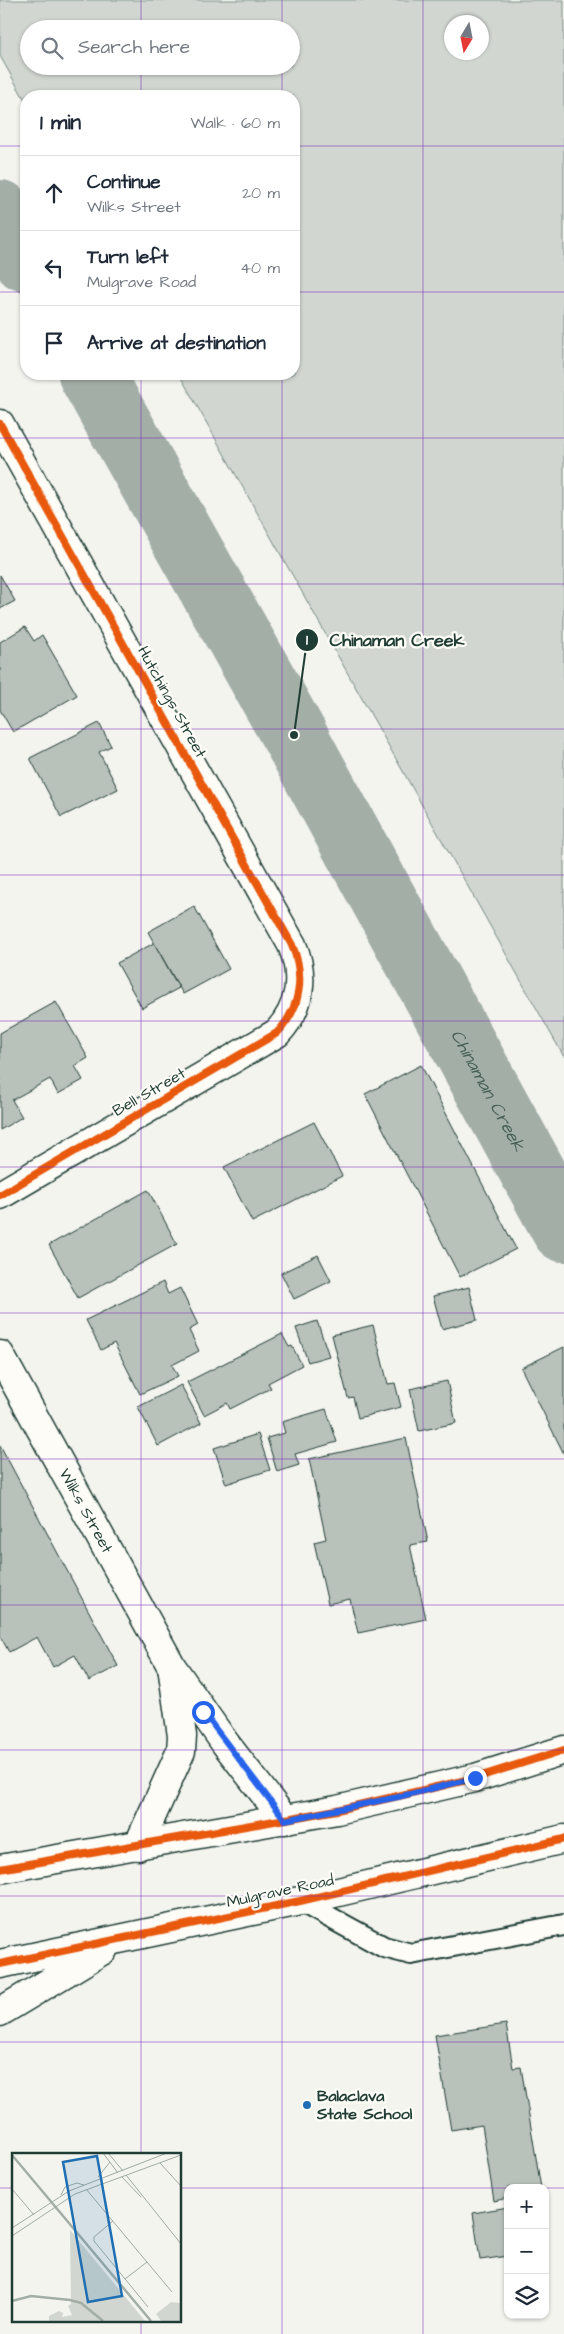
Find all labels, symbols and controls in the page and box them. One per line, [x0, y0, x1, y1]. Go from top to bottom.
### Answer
north arrow [444, 15, 489, 60]
search box [20, 20, 300, 75]
icon: search [38, 34, 66, 62]
text: Search here [78, 34, 190, 61]
text: 1 min [40, 108, 81, 137]
text: Walk · 60 m [190, 112, 280, 134]
text: Continue [87, 169, 161, 196]
icon: ahead [40, 179, 68, 207]
text: 20 m [242, 182, 280, 204]
text: Wilks Street [87, 196, 181, 218]
text: Turn left [87, 244, 168, 271]
icon: left [40, 254, 68, 282]
text: 40 m [240, 257, 280, 279]
text: Mulgrave Road [87, 271, 196, 293]
icon: arrive [40, 329, 68, 357]
text: Arrive at destination [87, 330, 266, 357]
callout: Chinaman Creek [294, 623, 474, 656]
text: Chinaman Creek [329, 628, 466, 653]
text: 1 [306, 630, 308, 651]
street label: Hutchings Street [131, 642, 212, 763]
water label: Chinaman Creek [445, 1025, 532, 1156]
street label: Bell Street [109, 1062, 190, 1122]
street label: Wilks Street [54, 1465, 118, 1558]
route start [192, 1701, 215, 1724]
route end [464, 1767, 487, 1790]
street label: Mulgrave Road [224, 1869, 336, 1914]
place label: Balaclava State School [316, 2085, 413, 2125]
marker: Balaclava State School [301, 2099, 313, 2111]
inset map [12, 2153, 181, 2322]
map controls [504, 2184, 549, 2319]
button: + [504, 2184, 549, 2229]
button: − [504, 2229, 549, 2274]
button: layers [504, 2274, 549, 2319]

